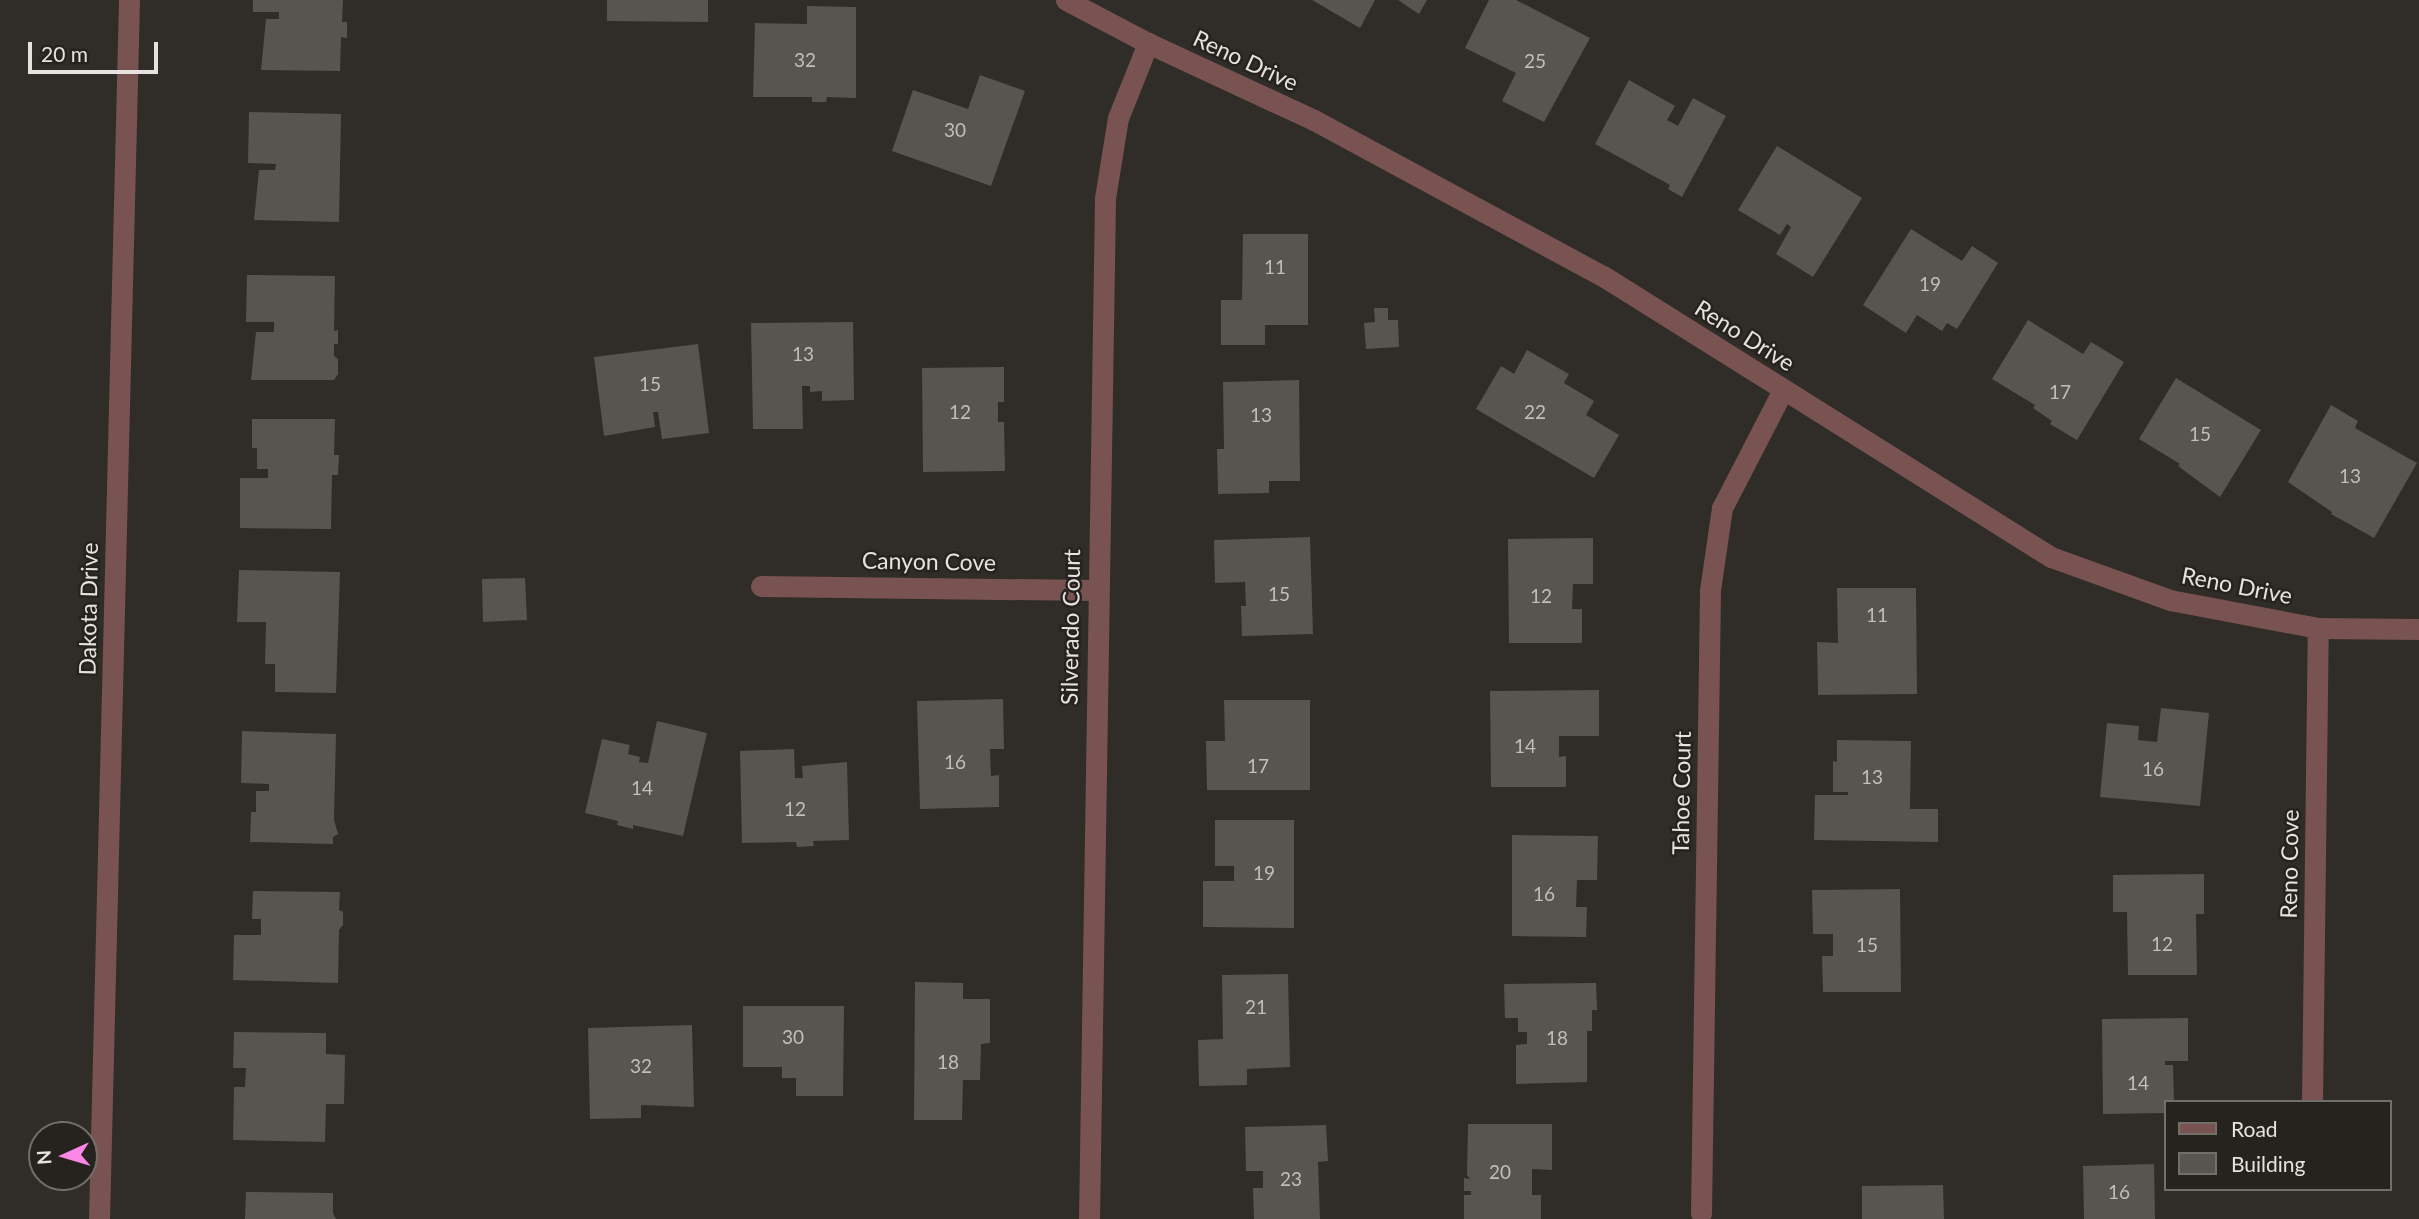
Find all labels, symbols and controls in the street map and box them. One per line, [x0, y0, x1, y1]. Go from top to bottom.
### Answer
street label: Reno Drive [1189, 24, 1303, 96]
scale bar [32, 28, 161, 72]
text: 20 m [41, 41, 88, 66]
house number: 32 [794, 49, 816, 71]
house number: 25 [1524, 50, 1546, 72]
house number: 30 [944, 119, 966, 141]
house number: 11 [1264, 256, 1286, 278]
house number: 19 [1919, 273, 1941, 295]
street label: Reno Drive [1690, 294, 1800, 376]
house number: 13 [792, 343, 814, 365]
house number: 15 [639, 373, 661, 395]
house number: 17 [2049, 381, 2071, 403]
house number: 12 [949, 401, 971, 423]
house number: 22 [1524, 401, 1546, 423]
house number: 13 [1250, 404, 1272, 426]
house number: 15 [2189, 423, 2211, 445]
house number: 13 [2339, 465, 2361, 487]
street label: Dakota Drive [73, 542, 103, 676]
street label: Canyon Cove [862, 546, 996, 576]
street label: Silverado Court [1055, 549, 1085, 705]
street label: Reno Drive [2179, 561, 2295, 609]
house number: 15 [1268, 583, 1290, 605]
house number: 12 [1530, 585, 1552, 607]
house number: 11 [1866, 604, 1888, 626]
street label: Tahoe Court [1666, 731, 1696, 855]
house number: 14 [1514, 735, 1536, 757]
house number: 16 [944, 751, 966, 773]
house number: 17 [1247, 755, 1269, 777]
house number: 16 [2142, 758, 2164, 780]
house number: 13 [1861, 766, 1883, 788]
house number: 14 [631, 777, 653, 799]
house number: 12 [784, 798, 806, 820]
street label: Reno Cove [2274, 809, 2304, 919]
house number: 19 [1253, 862, 1275, 884]
house number: 16 [1533, 883, 1555, 905]
house number: 12 [2151, 933, 2173, 955]
house number: 15 [1856, 934, 1878, 956]
house number: 21 [1245, 996, 1267, 1018]
house number: 30 [782, 1026, 804, 1048]
house number: 18 [1546, 1027, 1568, 1049]
house number: 18 [937, 1051, 959, 1073]
house number: 32 [630, 1055, 652, 1077]
house number: 14 [2127, 1072, 2149, 1094]
legend [2164, 1100, 2391, 1191]
text: Road [2231, 1116, 2278, 1141]
north arrow [28, 1121, 98, 1191]
text: N [32, 1149, 56, 1165]
text: Building [2231, 1151, 2306, 1176]
house number: 20 [1489, 1161, 1511, 1183]
house number: 23 [1280, 1168, 1302, 1190]
house number: 16 [2108, 1181, 2130, 1203]

